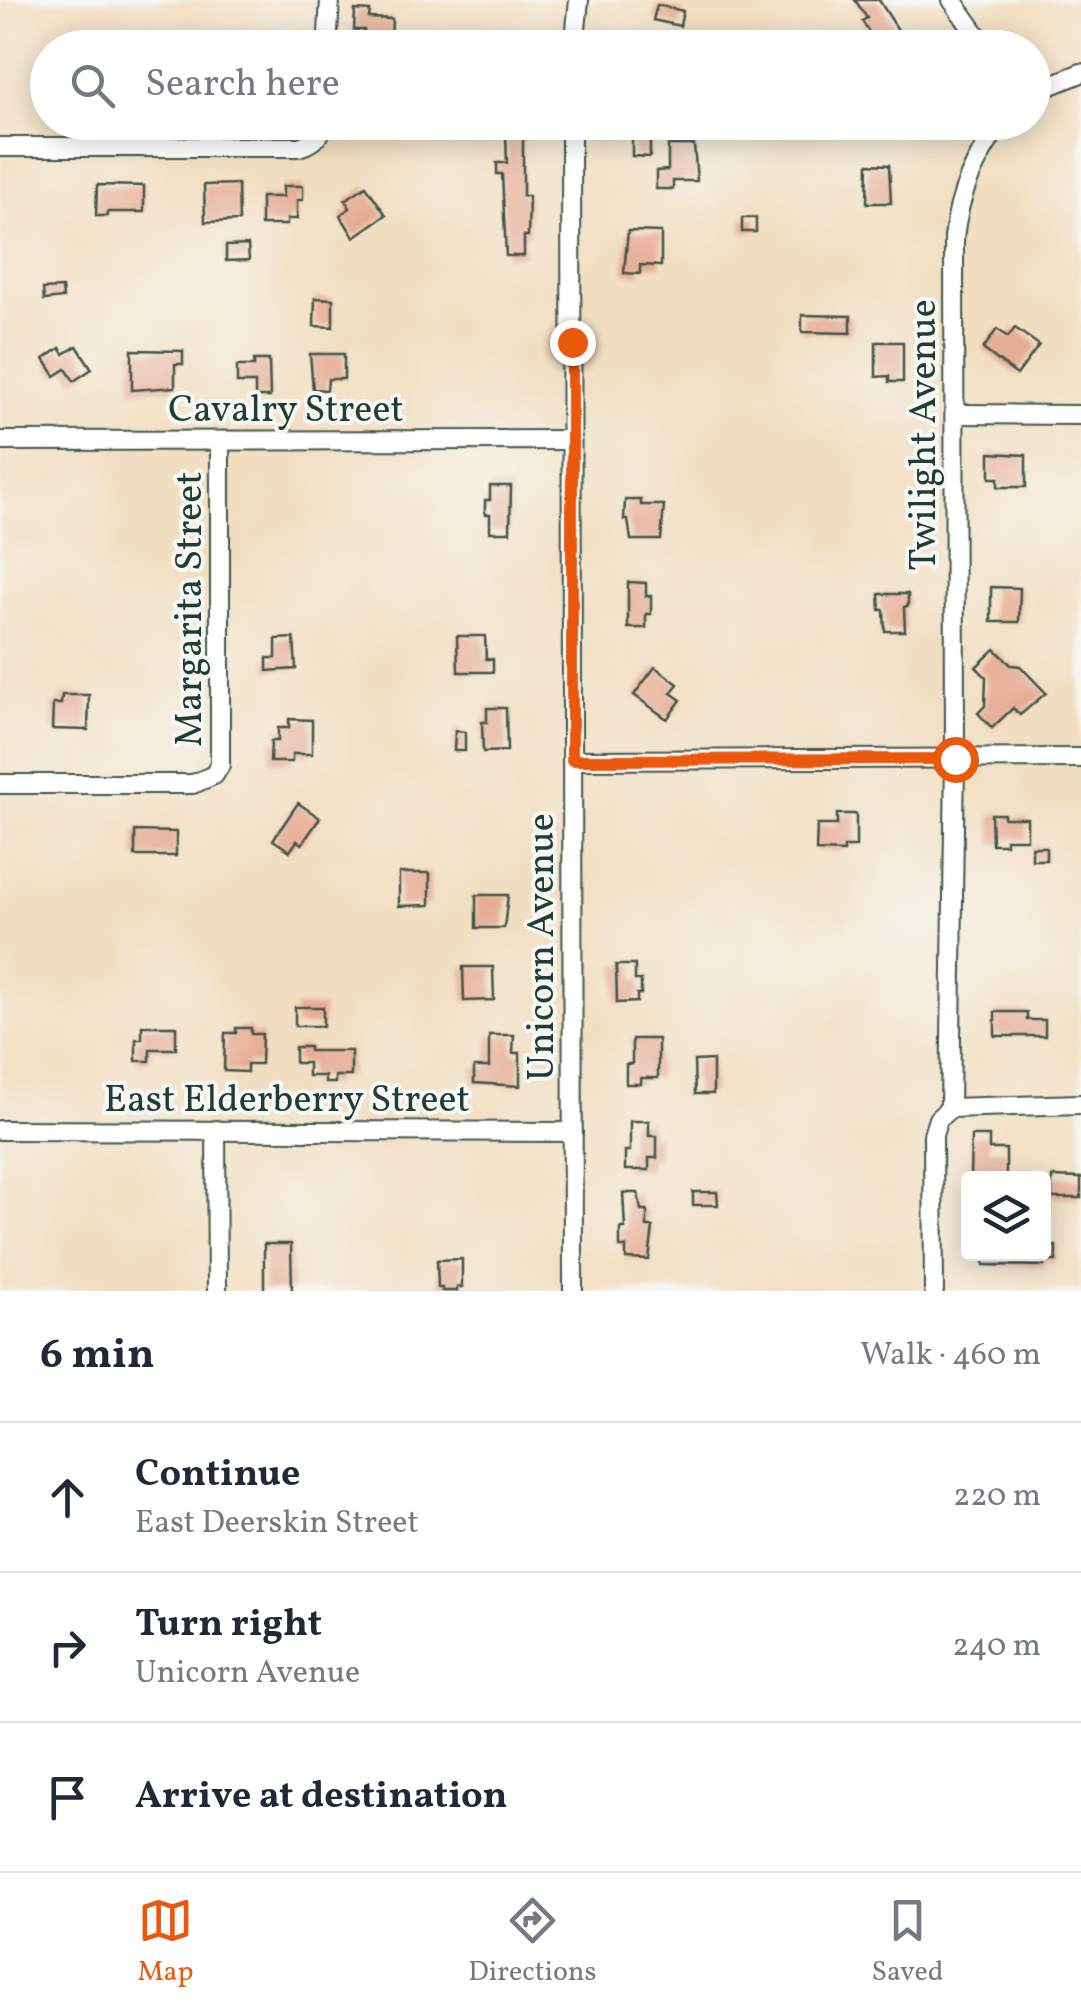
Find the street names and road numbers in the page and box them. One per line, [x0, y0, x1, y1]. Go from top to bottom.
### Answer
street label: Twilight Avenue [899, 299, 952, 571]
street label: Cavalry Street [168, 385, 404, 438]
street label: Margarita Street [165, 471, 218, 747]
street label: Unicorn Avenue [517, 813, 570, 1081]
street label: East Elderberry Street [104, 1075, 470, 1128]

